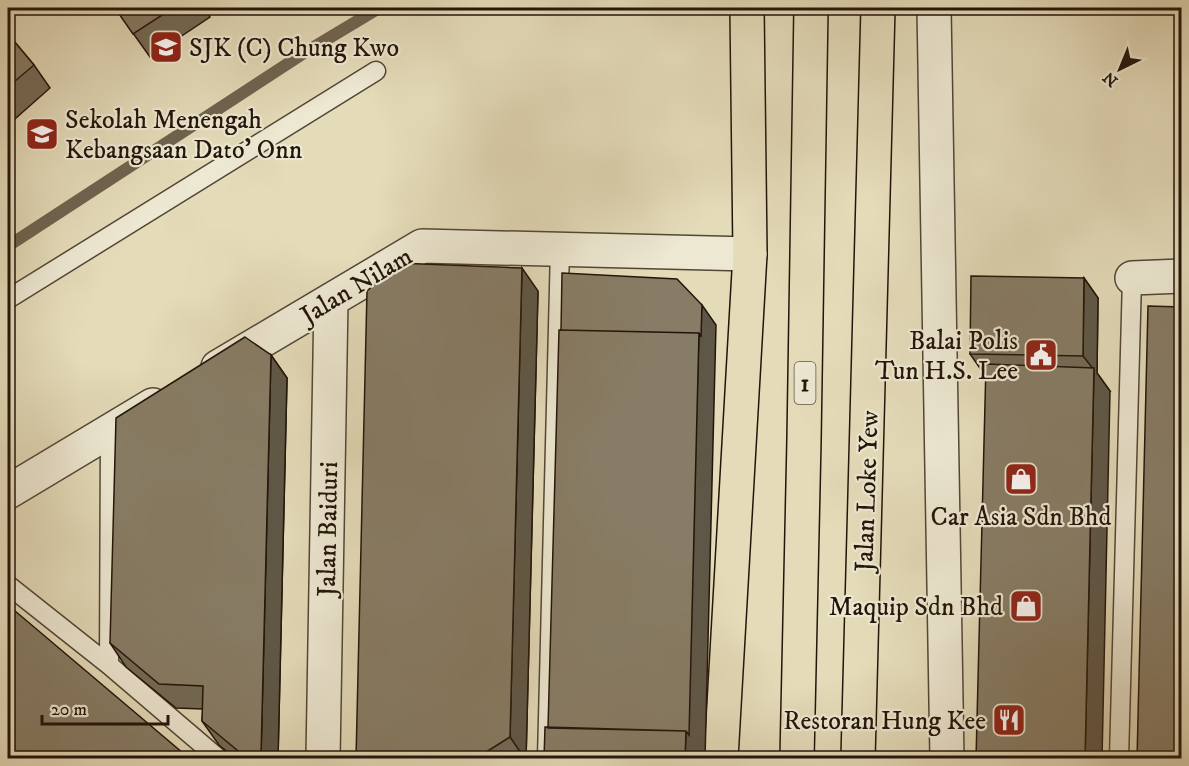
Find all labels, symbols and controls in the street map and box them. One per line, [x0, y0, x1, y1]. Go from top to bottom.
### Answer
school or university icon: SJK (C) Chung Kwo [148, 29, 184, 65]
place label: SJK (C) Chung Kwo [189, 32, 399, 65]
north arrow [1090, 39, 1150, 99]
text: N [1099, 67, 1122, 91]
place label: Sekolah Menengah Kebangsaan Dato' Onn [65, 104, 303, 167]
school or university icon: Sekolah Menengah Kebangsaan Dato' Onn [24, 116, 60, 152]
street label: Jalan Nilam [293, 240, 419, 334]
place label: Balai Polis Tun H.S. Lee [875, 325, 1018, 388]
public building icon: Balai Polis Tun H.S. Lee [1023, 337, 1059, 373]
road number: 1 [794, 362, 816, 404]
street label: Jalan Loke Yew [848, 409, 887, 574]
street label: Jalan Baiduri [311, 461, 346, 599]
shop icon: Car Asia Sdn Bhd [1003, 461, 1039, 497]
place label: Car Asia Sdn Bhd [931, 501, 1111, 534]
shop icon: Maquip Sdn Bhd [1008, 588, 1044, 624]
place label: Maquip Sdn Bhd [829, 591, 1003, 624]
scale bar [42, 688, 168, 726]
text: 20 m [51, 699, 87, 721]
restaurant icon: Restoran Hung Kee [991, 702, 1027, 738]
place label: Restoran Hung Kee [783, 705, 986, 738]

